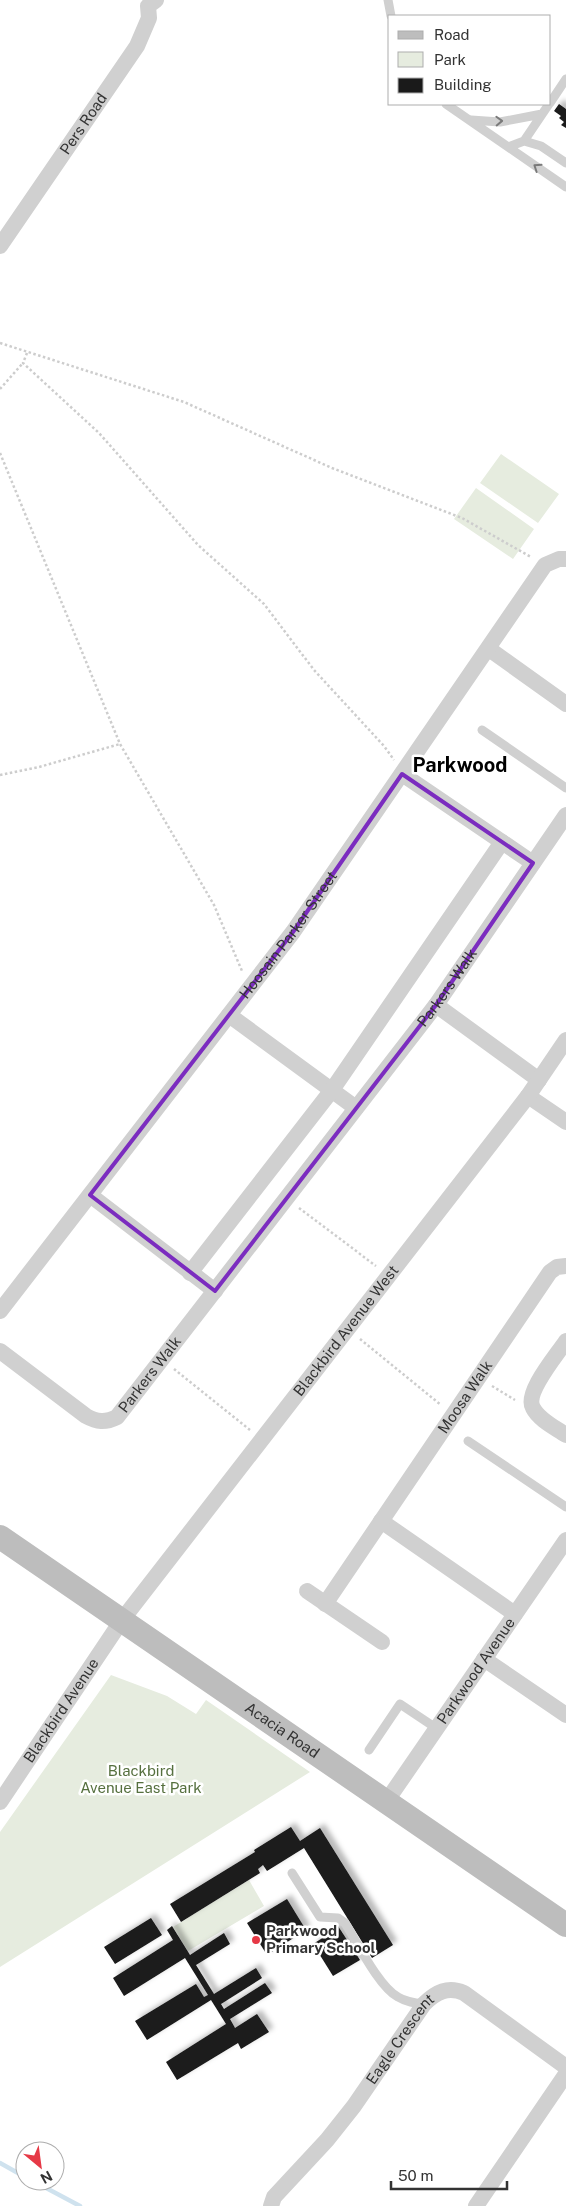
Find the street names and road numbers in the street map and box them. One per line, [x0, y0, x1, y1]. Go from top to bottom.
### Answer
street label: Pers Road [56, 90, 110, 158]
street label: Hoosain Parker Street [236, 868, 340, 1002]
street label: Parkers Walk [413, 945, 480, 1030]
street label: Blackbird Avenue West [290, 1262, 402, 1399]
street label: Parkers Walk [115, 1333, 184, 1416]
street label: Moosa Walk [434, 1357, 495, 1436]
street label: Parkwood Avenue [433, 1614, 518, 1727]
street label: Blackbird Avenue [20, 1655, 102, 1766]
street label: Acacia Road [242, 1699, 323, 1761]
street label: Eagle Crescent [363, 1990, 437, 2087]

